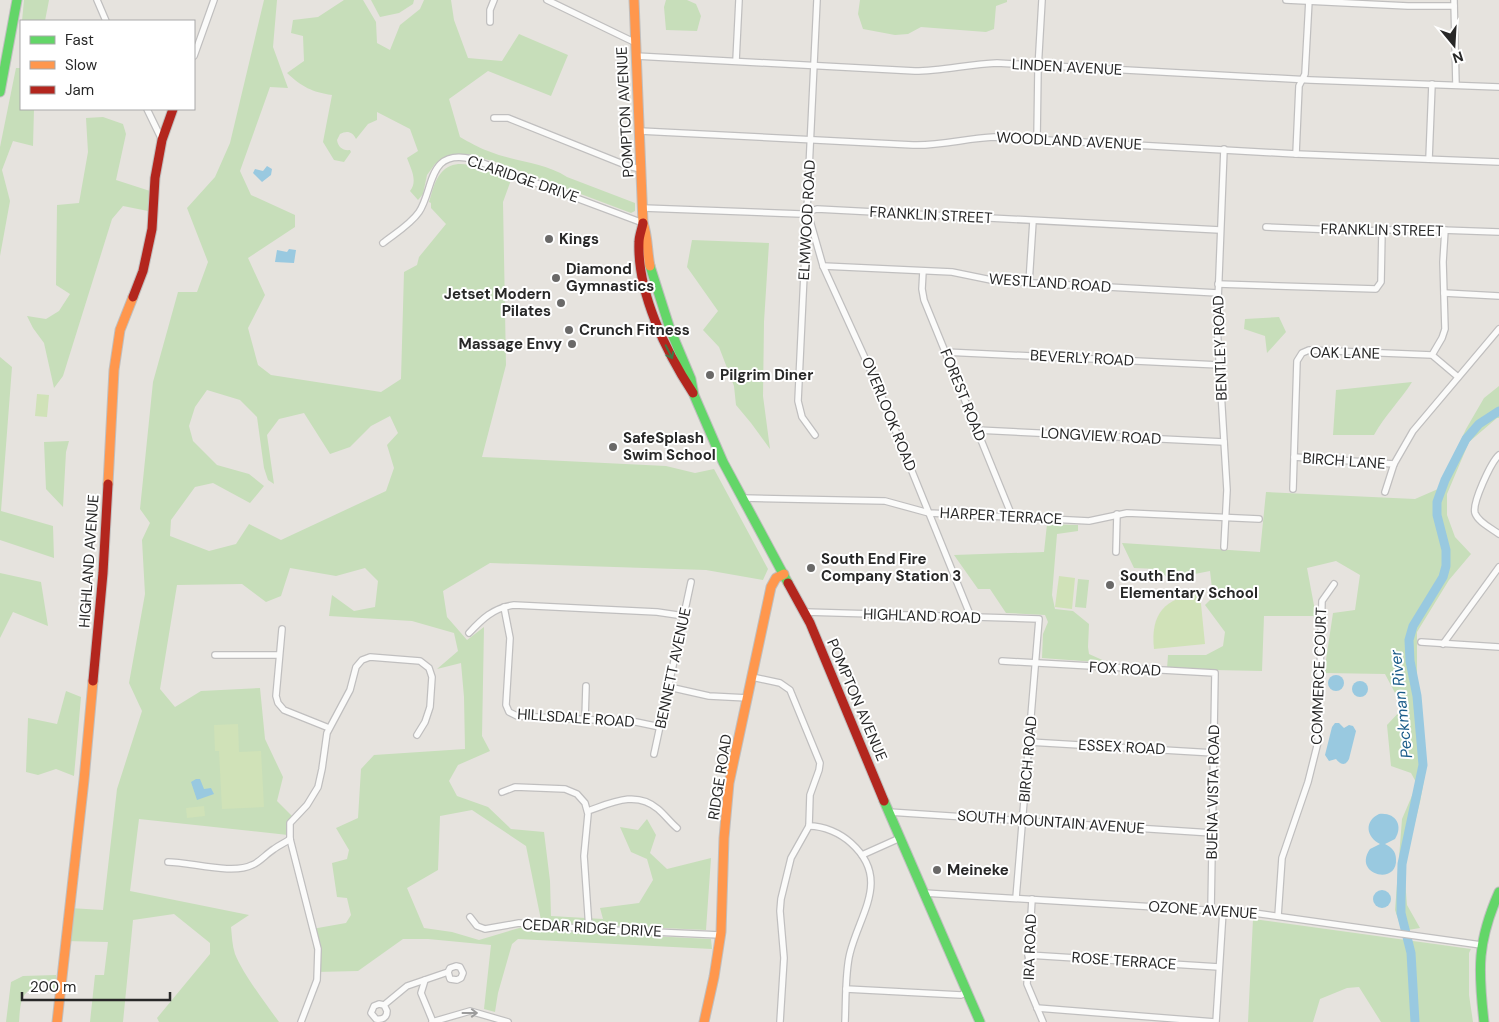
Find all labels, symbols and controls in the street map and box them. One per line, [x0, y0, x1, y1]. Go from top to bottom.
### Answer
legend [20, 20, 195, 110]
north arrow [1429, 20, 1479, 70]
text: Fast [65, 30, 94, 50]
street label: POMPTON AVENUE [612, 46, 638, 178]
text: N [1450, 47, 1466, 68]
street label: LINDEN AVENUE [1011, 54, 1123, 80]
text: Slow [65, 55, 98, 75]
text: Jam [65, 80, 94, 100]
street label: WOODLAND AVENUE [996, 127, 1142, 155]
street label: CLARIDGE DRIVE [465, 151, 581, 207]
street label: ELMWOOD ROAD [794, 159, 820, 281]
street label: FRANKLIN STREET [869, 202, 993, 228]
street label: FRANKLIN STREET [1320, 219, 1444, 241]
place label: Kings [559, 229, 599, 249]
marker: Kings [543, 233, 555, 245]
place label: Diamond Gymnastics [566, 259, 654, 296]
street label: WESTLAND ROAD [988, 269, 1112, 297]
marker: Diamond Gymnastics [550, 272, 562, 284]
place label: Jetset Modern Pilates [444, 284, 551, 321]
street label: BENTLEY ROAD [1208, 295, 1232, 401]
marker: Jetset Modern Pilates [555, 297, 567, 309]
place label: Crunch Fitness [579, 320, 690, 340]
marker: Crunch Fitness [563, 324, 575, 336]
place label: Massage Envy [459, 334, 562, 354]
marker: Massage Envy [566, 338, 578, 350]
street label: OAK LANE [1310, 342, 1380, 364]
one-way arrow [665, 344, 674, 359]
street label: BEVERLY ROAD [1030, 345, 1134, 371]
street label: FOREST ROAD [935, 346, 991, 444]
street label: OVERLOOK ROAD [857, 354, 921, 474]
place label: Pilgrim Diner [720, 365, 813, 385]
marker: Pilgrim Diner [704, 369, 716, 381]
street label: LONGVIEW ROAD [1040, 423, 1162, 449]
place label: SafeSplash Swim School [623, 428, 716, 465]
marker: SafeSplash Swim School [607, 441, 619, 453]
street label: BIRCH LANE [1302, 448, 1386, 474]
street label: HIGHLAND AVENUE [74, 494, 104, 628]
street label: HARPER TERRACE [939, 503, 1063, 529]
place label: South End Fire Company Station 3 [821, 549, 961, 586]
marker: South End Fire Company Station 3 [805, 562, 817, 574]
place label: South End Elementary School [1120, 566, 1258, 603]
marker: South End Elementary School [1104, 579, 1116, 591]
street label: HIGHLAND ROAD [863, 604, 981, 628]
street label: BENNETT AVENUE [650, 606, 696, 730]
street label: COMMERCE COURT [1307, 607, 1331, 745]
street label: POMPTON AVENUE [822, 636, 892, 764]
water label: Peckman River [1385, 648, 1417, 759]
street label: FOX ROAD [1089, 657, 1161, 681]
street label: HILLSDALE ROAD [517, 704, 635, 732]
street label: BIRCH ROAD [1014, 715, 1042, 803]
street label: BUENA VISTA ROAD [1202, 724, 1224, 860]
street label: RIDGE ROAD [703, 733, 737, 821]
street label: ESSEX ROAD [1078, 735, 1166, 759]
street label: SOUTH MOUNTAIN AVENUE [957, 805, 1145, 839]
place label: Meineke [947, 860, 1009, 880]
marker: Meineke [931, 864, 943, 876]
street label: OZONE AVENUE [1148, 896, 1258, 924]
street label: IRA ROAD [1019, 913, 1041, 981]
street label: CEDAR RIDGE DRIVE [522, 914, 662, 942]
street label: ROSE TERRACE [1071, 947, 1177, 975]
scale bar [22, 970, 170, 1002]
text: 200 m [30, 977, 76, 997]
one-way arrow [462, 1008, 478, 1018]

